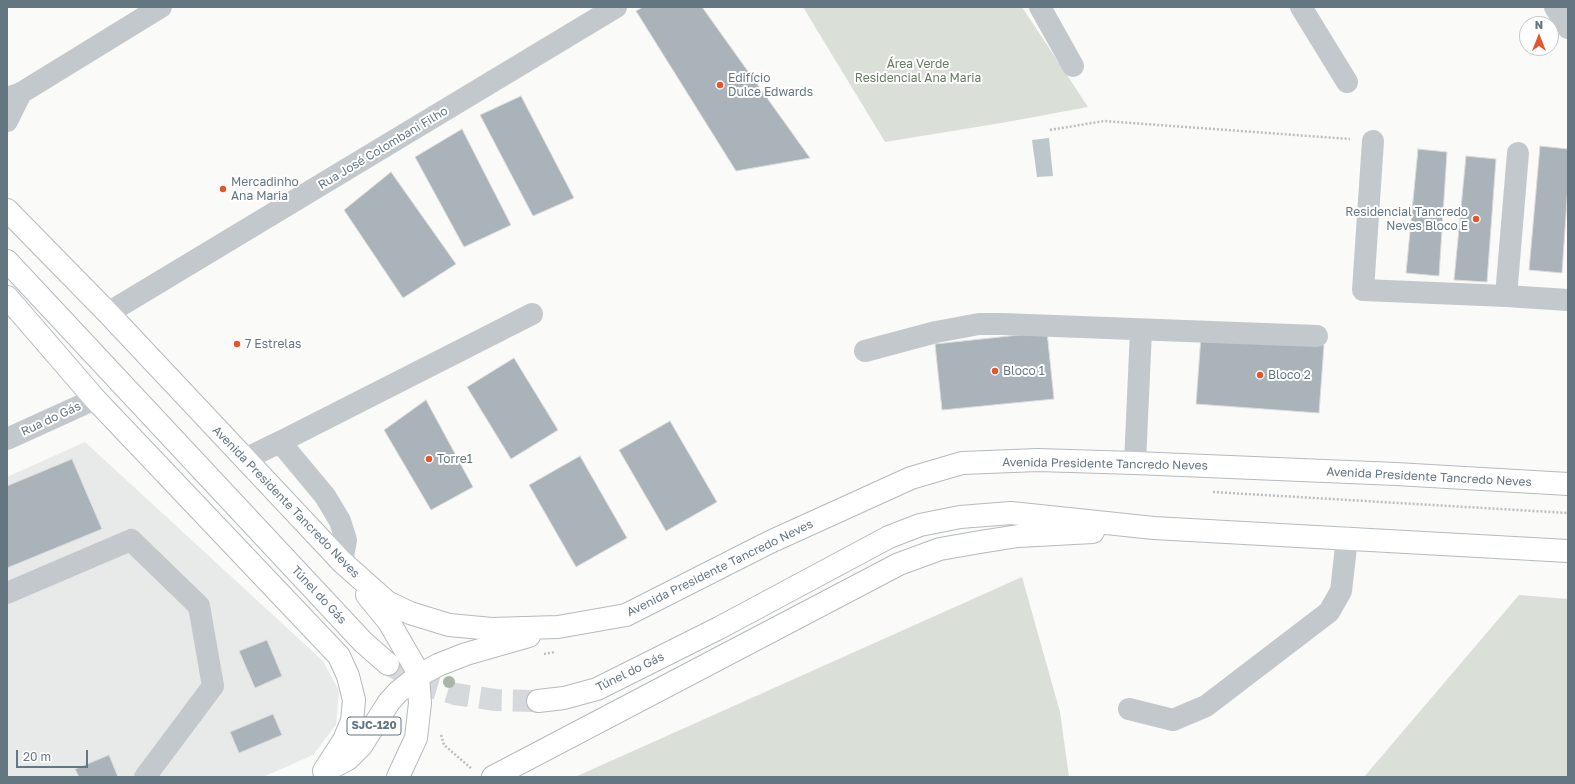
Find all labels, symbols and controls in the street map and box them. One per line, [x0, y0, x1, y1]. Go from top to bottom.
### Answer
north arrow [1519, 16, 1559, 56]
text: N [1535, 18, 1543, 31]
park label: Área Verde Residencial Ana Maria [855, 57, 981, 85]
place label: Edifício Dulce Edwards [728, 71, 813, 99]
marker: Edifício Dulce Edwards [715, 80, 725, 90]
street label: Rua José Colombani Filho [316, 104, 450, 192]
place label: Mercadinho Ana Maria [231, 175, 299, 203]
marker: Mercadinho Ana Maria [218, 184, 228, 194]
place label: Residencial Tancredo Neves Bloco E [1345, 205, 1468, 233]
marker: Residencial Tancredo Neves Bloco E [1471, 214, 1481, 224]
place label: 7 Estrelas [245, 337, 301, 351]
marker: 7 Estrelas [232, 339, 242, 349]
place label: Bloco 1 [1003, 364, 1045, 378]
marker: Bloco 1 [990, 366, 1000, 376]
place label: Bloco 2 [1268, 368, 1311, 382]
marker: Bloco 2 [1255, 370, 1265, 380]
street label: Rua do Gás [19, 399, 83, 439]
street label: Avenida Presidente Tancredo Neves [209, 423, 363, 581]
place label: Torre1 [437, 452, 473, 466]
marker: Torre1 [424, 454, 434, 464]
street label: Avenida Presidente Tancredo Neves [1002, 455, 1208, 473]
street label: Avenida Presidente Tancredo Neves [1326, 464, 1532, 490]
street label: Avenida Presidente Tancredo Neves [624, 516, 816, 620]
street label: Túnel do Gás [289, 563, 349, 627]
street label: Túnel do Gás [594, 649, 666, 695]
road number: SJC-120 [347, 717, 401, 735]
scale bar [18, 742, 90, 768]
text: 20 m [23, 749, 51, 764]

